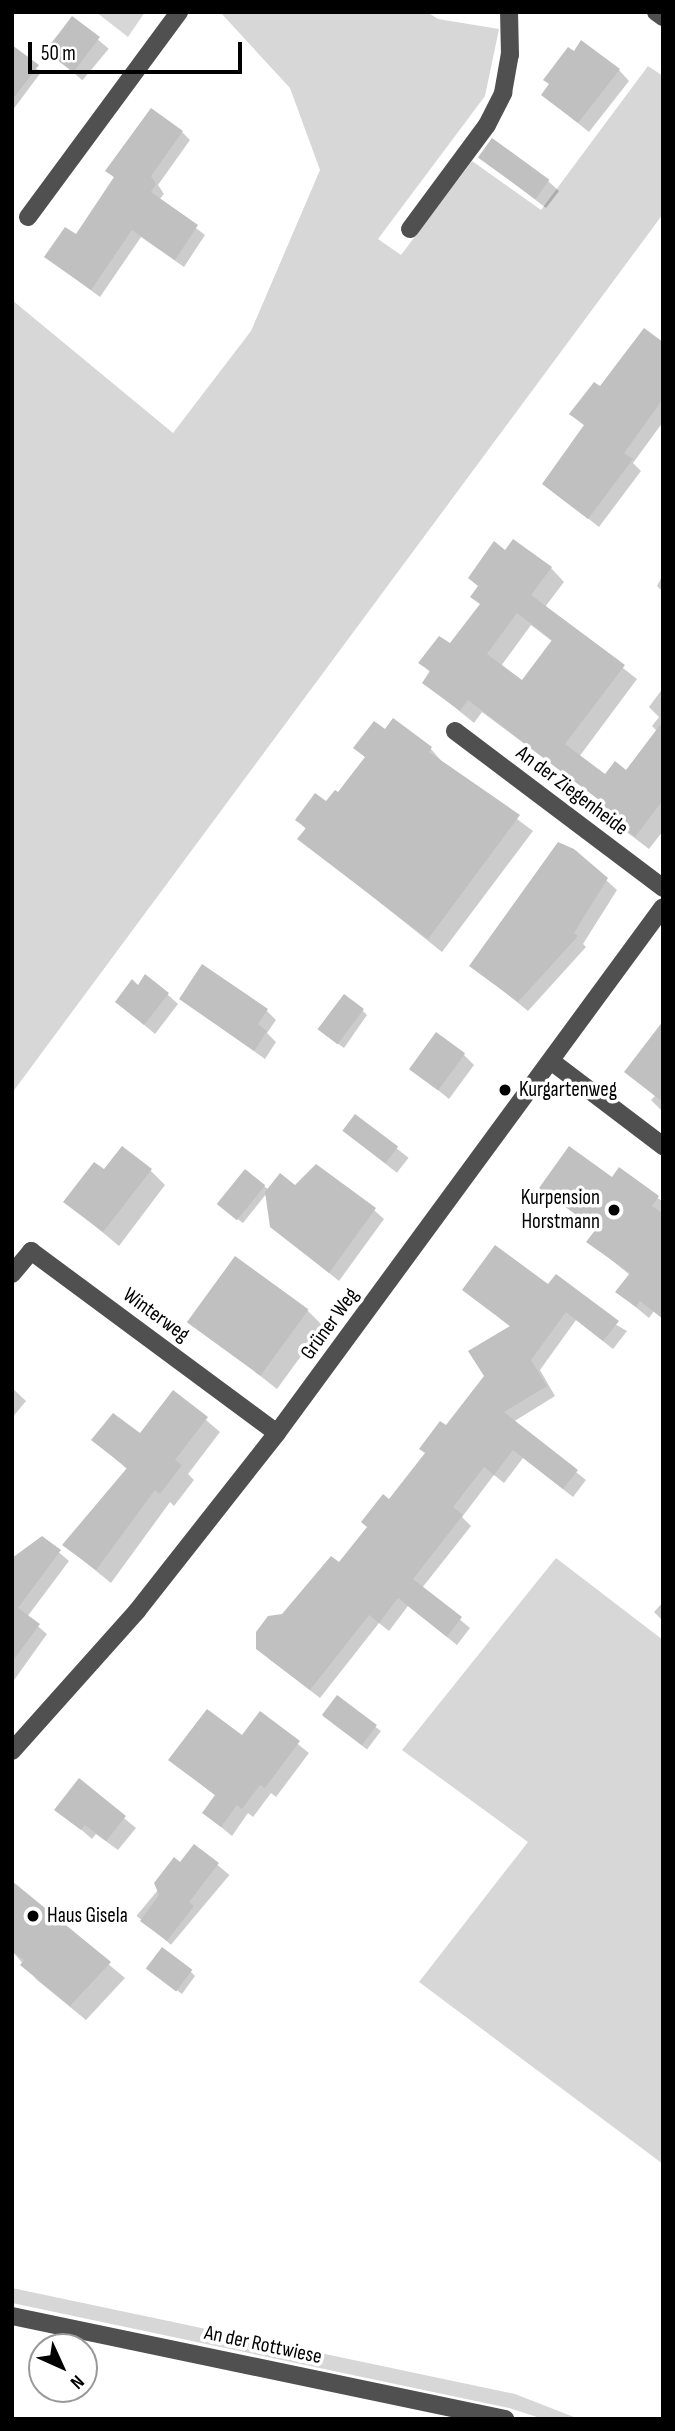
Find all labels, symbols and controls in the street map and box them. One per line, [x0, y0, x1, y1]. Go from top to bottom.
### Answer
scale bar [32, 28, 245, 72]
text: 50 m [41, 41, 76, 66]
street label: An der Ziegenheide [511, 741, 633, 841]
place label: Kurgartenweg [519, 1077, 617, 1103]
marker: Kurgartenweg [497, 1082, 513, 1098]
place label: Kurpension Horstmann [521, 1185, 600, 1235]
marker: Kurpension Horstmann [606, 1202, 622, 1218]
street label: Winterweg [118, 1282, 194, 1348]
street label: Grüner Weg [296, 1283, 364, 1365]
place label: Haus Gisela [47, 1903, 128, 1929]
marker: Haus Gisela [25, 1908, 41, 1924]
street label: An der Rottwiese [202, 2320, 324, 2370]
north arrow [28, 2333, 98, 2403]
text: N [65, 2370, 89, 2394]

